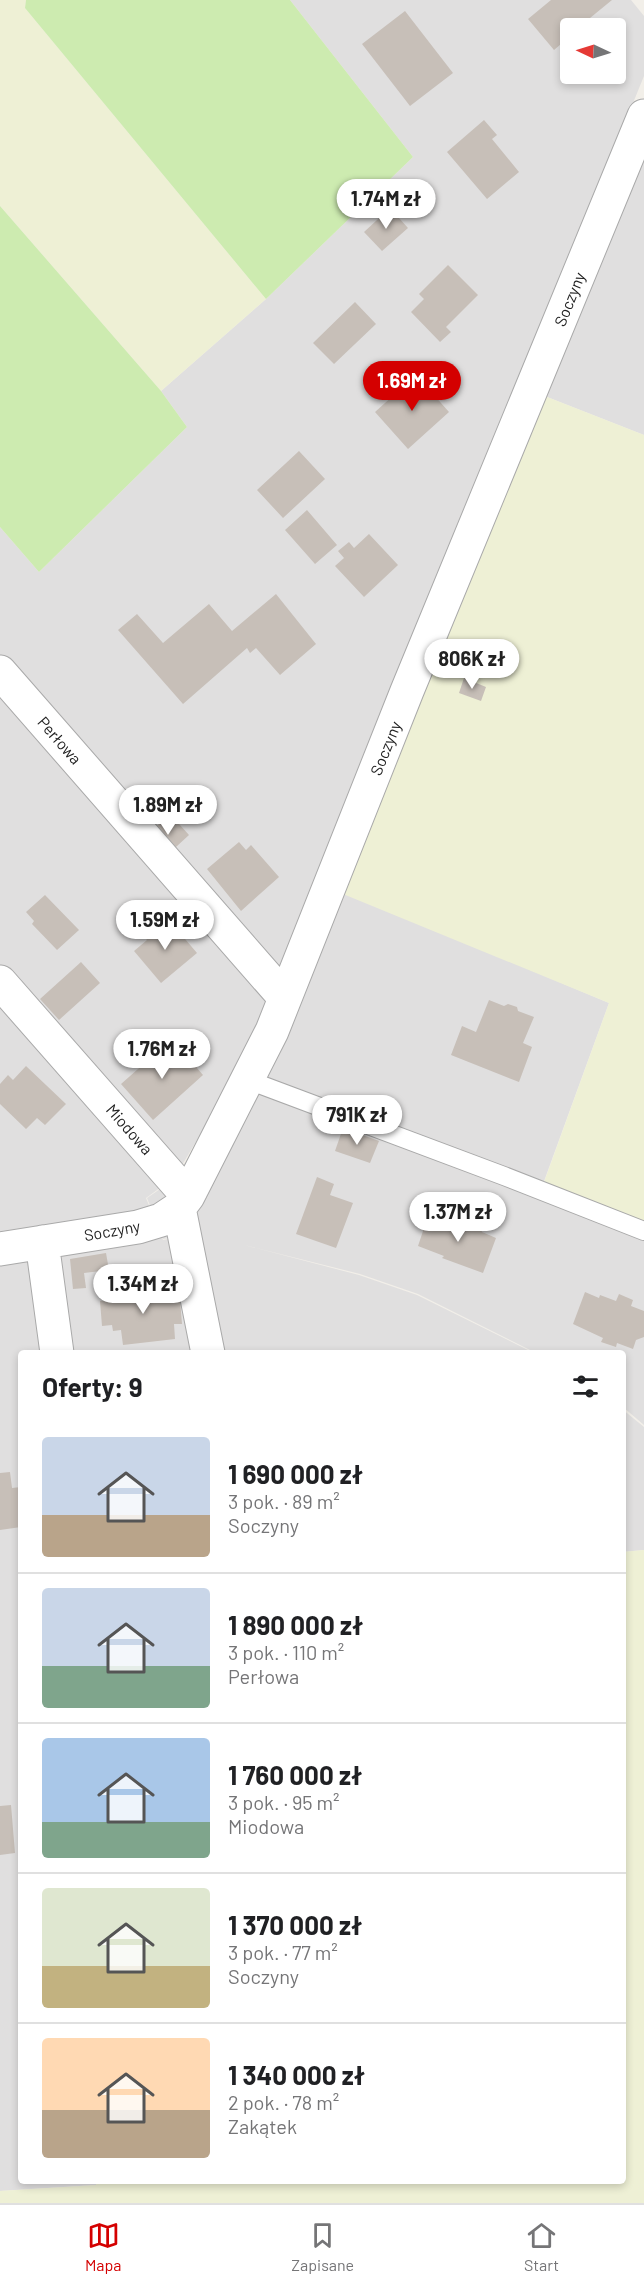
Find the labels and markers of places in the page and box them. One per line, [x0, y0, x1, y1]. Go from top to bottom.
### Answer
pin: 1.74M zł [324, 179, 448, 230]
pin: 1.69M zł [350, 361, 474, 412]
pin: 806K zł [417, 639, 527, 690]
pin: 1.89M zł [106, 785, 230, 836]
pin: 1.59M zł [103, 900, 227, 951]
pin: 1.76M zł [100, 1029, 224, 1080]
pin: 791K zł [302, 1095, 412, 1146]
pin: 1.37M zł [396, 1192, 520, 1243]
pin: 1.34M zł [81, 1264, 205, 1315]

